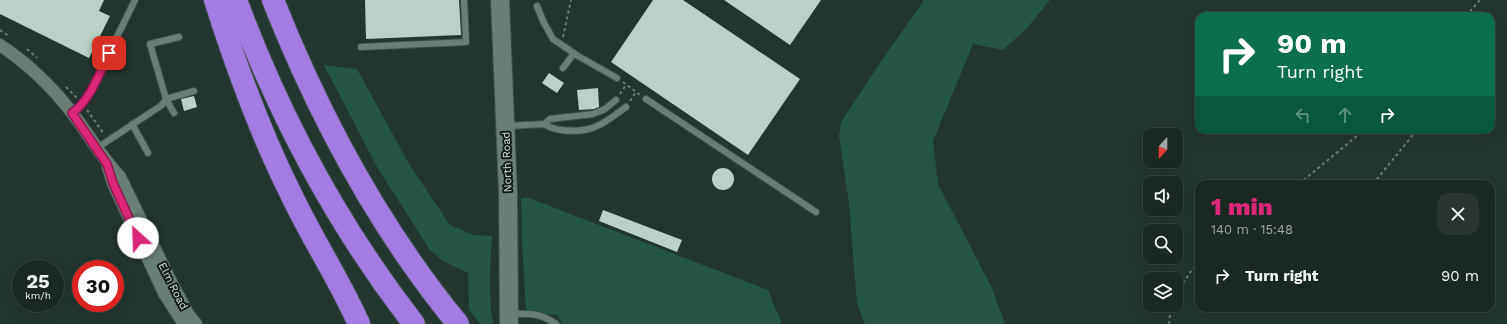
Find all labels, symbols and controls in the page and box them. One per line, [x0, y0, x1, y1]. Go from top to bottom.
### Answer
text: 90 m [1277, 27, 1347, 60]
icon: right [1211, 28, 1263, 80]
pin [92, 36, 126, 70]
icon: arrive [98, 42, 120, 64]
text: Turn right [1277, 61, 1363, 82]
icon: left [1292, 104, 1314, 126]
icon: ahead [1334, 104, 1356, 126]
icon: right [1376, 104, 1398, 126]
north arrow [1143, 128, 1183, 168]
map controls [1143, 128, 1183, 312]
street label: North Road [499, 131, 515, 193]
button: sound [1143, 176, 1183, 216]
text: 1 min [1211, 193, 1273, 221]
button: close [1437, 193, 1479, 235]
position arrow [117, 217, 159, 259]
text: 140 m · 15:48 [1211, 222, 1293, 237]
button: search [1143, 224, 1183, 264]
speed limit sign: 30 [72, 260, 124, 312]
street label: Elm Road [156, 260, 190, 312]
icon: right [1211, 265, 1233, 287]
text: Turn right [1245, 267, 1318, 285]
text: 90 m [1441, 267, 1479, 285]
text: 25 [26, 269, 50, 293]
button: layers [1143, 272, 1183, 312]
text: km/h [25, 290, 51, 301]

